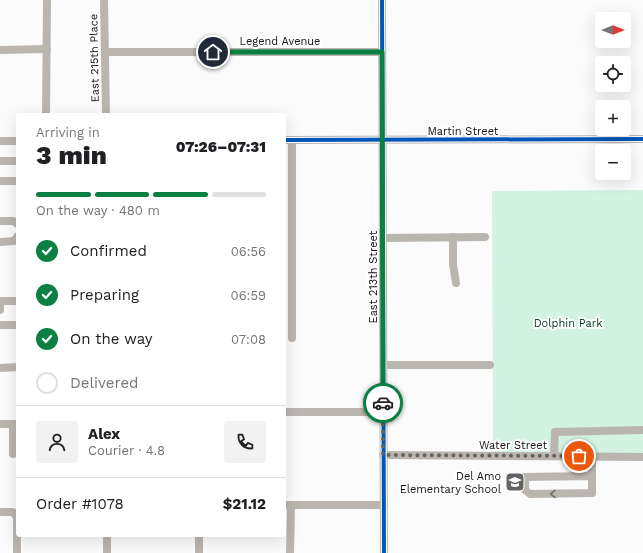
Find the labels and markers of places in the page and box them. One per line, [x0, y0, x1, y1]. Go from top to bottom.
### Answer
pin [196, 35, 230, 69]
pin [562, 439, 596, 473]
place label: Del Amo Elementary School [400, 470, 502, 496]
school or university icon: Del Amo Elementary School [504, 471, 526, 493]

